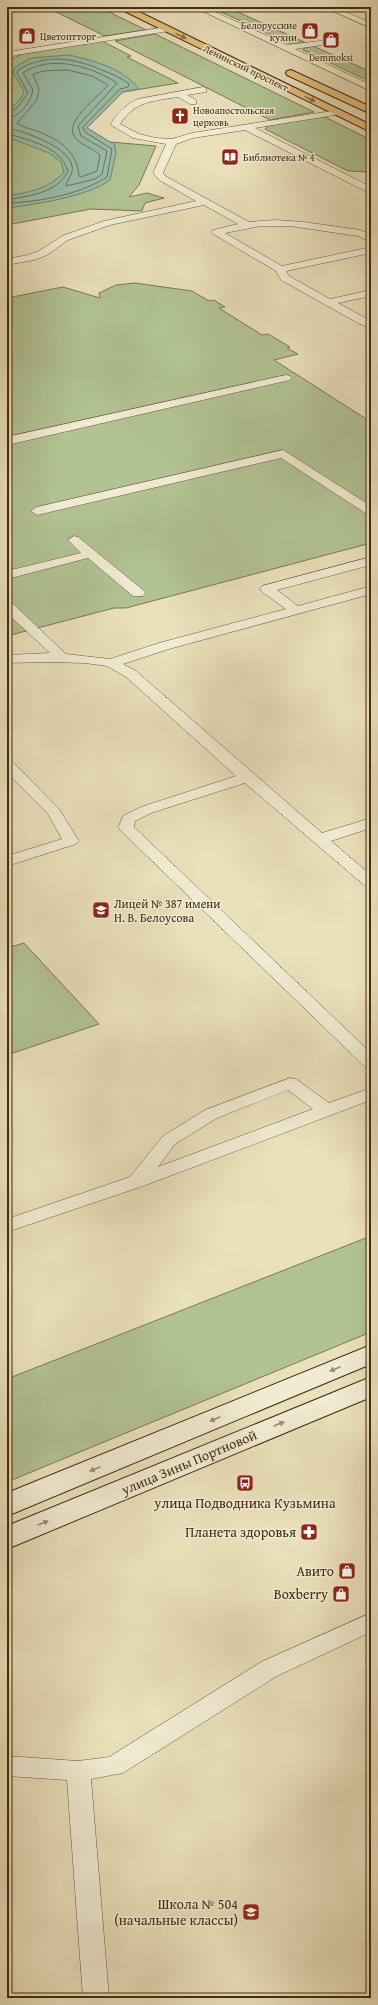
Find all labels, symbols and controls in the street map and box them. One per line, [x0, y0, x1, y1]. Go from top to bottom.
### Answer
place label: Белорусские кухни [241, 18, 297, 45]
shop icon: Белорусские кухни [300, 21, 320, 41]
shop icon: Цветоптторг [17, 26, 37, 46]
place label: Цветоптторг [40, 29, 97, 44]
shop icon: Demmoksi [321, 30, 341, 50]
one-way arrow [175, 33, 187, 39]
street label: Ленинский проспект [201, 41, 291, 95]
place label: Demmoksi [309, 50, 353, 65]
one-way arrow [305, 96, 316, 102]
place label: Новоапостольская церковь [193, 103, 274, 130]
church icon: Новоапостольская церковь [170, 106, 190, 126]
library icon: Библиотека № 4 [220, 147, 240, 167]
place label: Библиотека № 4 [243, 150, 315, 165]
place label: Лицей № 387 имени Н. В. Белоусова [114, 895, 220, 926]
school or university icon: Лицей № 387 имени Н. В. Белоусова [91, 900, 111, 920]
one-way arrow [329, 1366, 341, 1372]
one-way arrow [209, 1416, 220, 1422]
one-way arrow [274, 1421, 286, 1427]
street label: улица Зины Портновой [117, 1424, 260, 1500]
one-way arrow [89, 1466, 100, 1472]
bus stop icon: улица Подводника Кузьмина [235, 1473, 255, 1493]
place label: улица Подводника Кузьмина [153, 1493, 336, 1513]
one-way arrow [37, 1520, 49, 1527]
place label: Планета здоровья [185, 1522, 296, 1542]
pharmacy icon: Планета здоровья [299, 1522, 319, 1542]
place label: Авито [296, 1561, 334, 1581]
shop icon: Авито [337, 1561, 357, 1581]
place label: Boxberry [274, 1584, 328, 1604]
shop icon: Boxberry [331, 1584, 351, 1604]
place label: Школа № 504 (начальные классы) [114, 1894, 238, 1930]
school or university icon: Школа № 504 (начальные классы) [241, 1902, 261, 1922]

